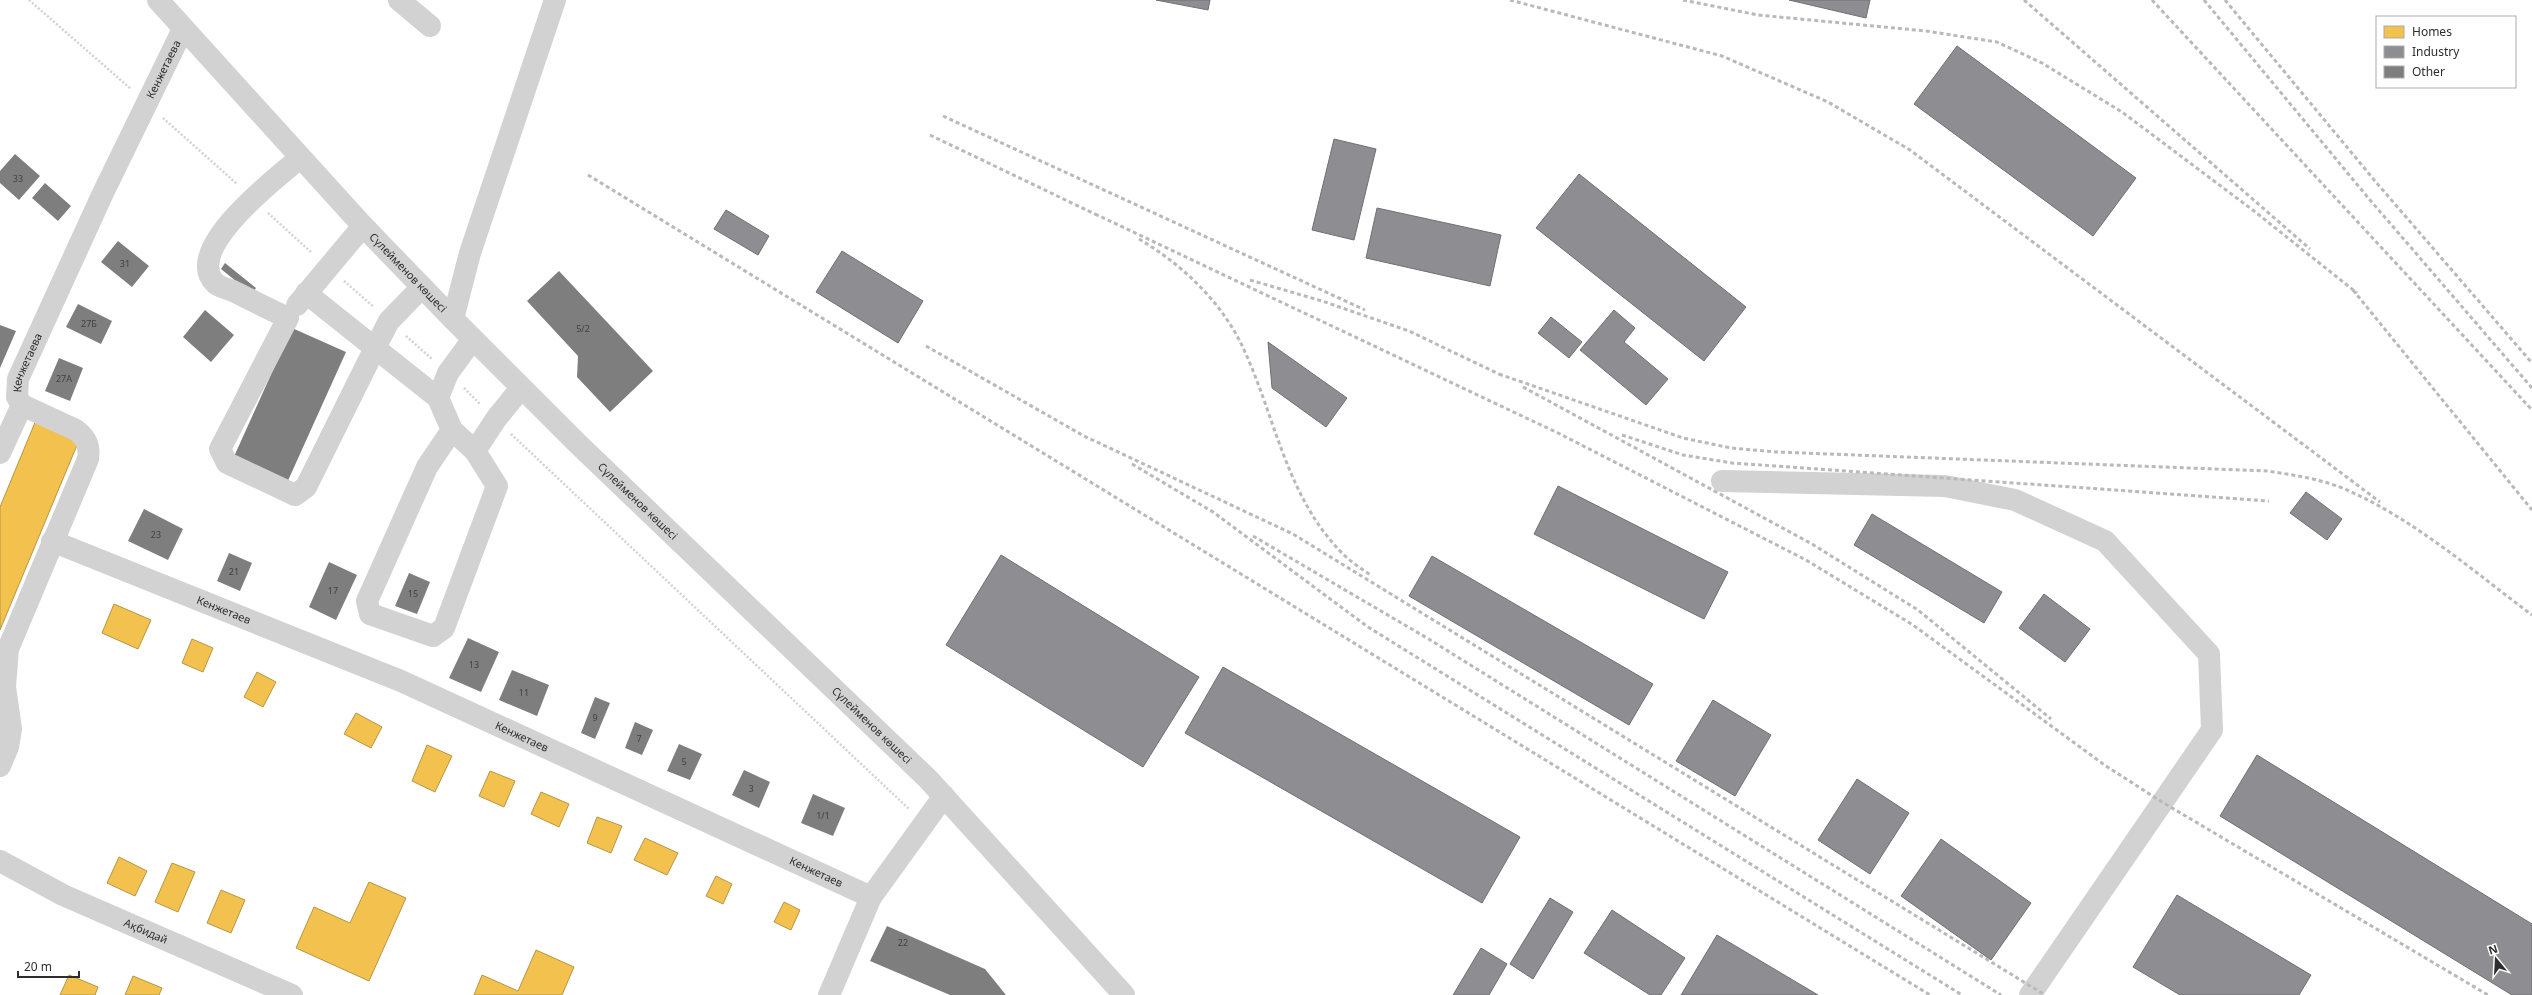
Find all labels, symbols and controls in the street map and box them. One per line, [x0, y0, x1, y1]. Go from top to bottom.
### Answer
legend [2376, 16, 2516, 88]
text: Homes [2412, 23, 2452, 40]
street label: Кенжетаева [142, 37, 184, 101]
text: Industry [2412, 43, 2460, 60]
text: Other [2412, 63, 2445, 80]
house number: 33 [13, 172, 23, 185]
street label: Сүлейменов көшесі [366, 229, 451, 315]
house number: 31 [120, 257, 130, 270]
house number: 27Б [81, 317, 97, 330]
house number: 5/2 [576, 322, 590, 335]
street label: Кенжетаева [9, 330, 45, 393]
house number: 27А [56, 372, 72, 385]
street label: Сүлейменов көшесі [595, 459, 681, 543]
house number: 23 [151, 528, 161, 541]
house number: 21 [229, 565, 239, 578]
house number: 17 [328, 584, 338, 597]
house number: 15 [408, 587, 418, 600]
street label: Кенжетаев [195, 592, 253, 627]
house number: 13 [469, 658, 479, 671]
street label: Сүлейменов көшесі [829, 683, 915, 767]
house number: 11 [519, 686, 529, 699]
house number: 9 [592, 711, 598, 724]
street label: Кенжетаев [493, 717, 551, 755]
house number: 7 [636, 732, 642, 745]
house number: 5 [681, 755, 687, 768]
house number: 3 [748, 782, 754, 795]
house number: 1/1 [816, 809, 830, 822]
street label: Кенжетаев [787, 853, 846, 890]
street label: Ақбидай [122, 915, 170, 947]
house number: 22 [898, 936, 908, 949]
north arrow [2476, 939, 2516, 979]
text: N [2486, 940, 2499, 958]
scale bar [18, 953, 79, 979]
text: 20 m [24, 958, 52, 975]

